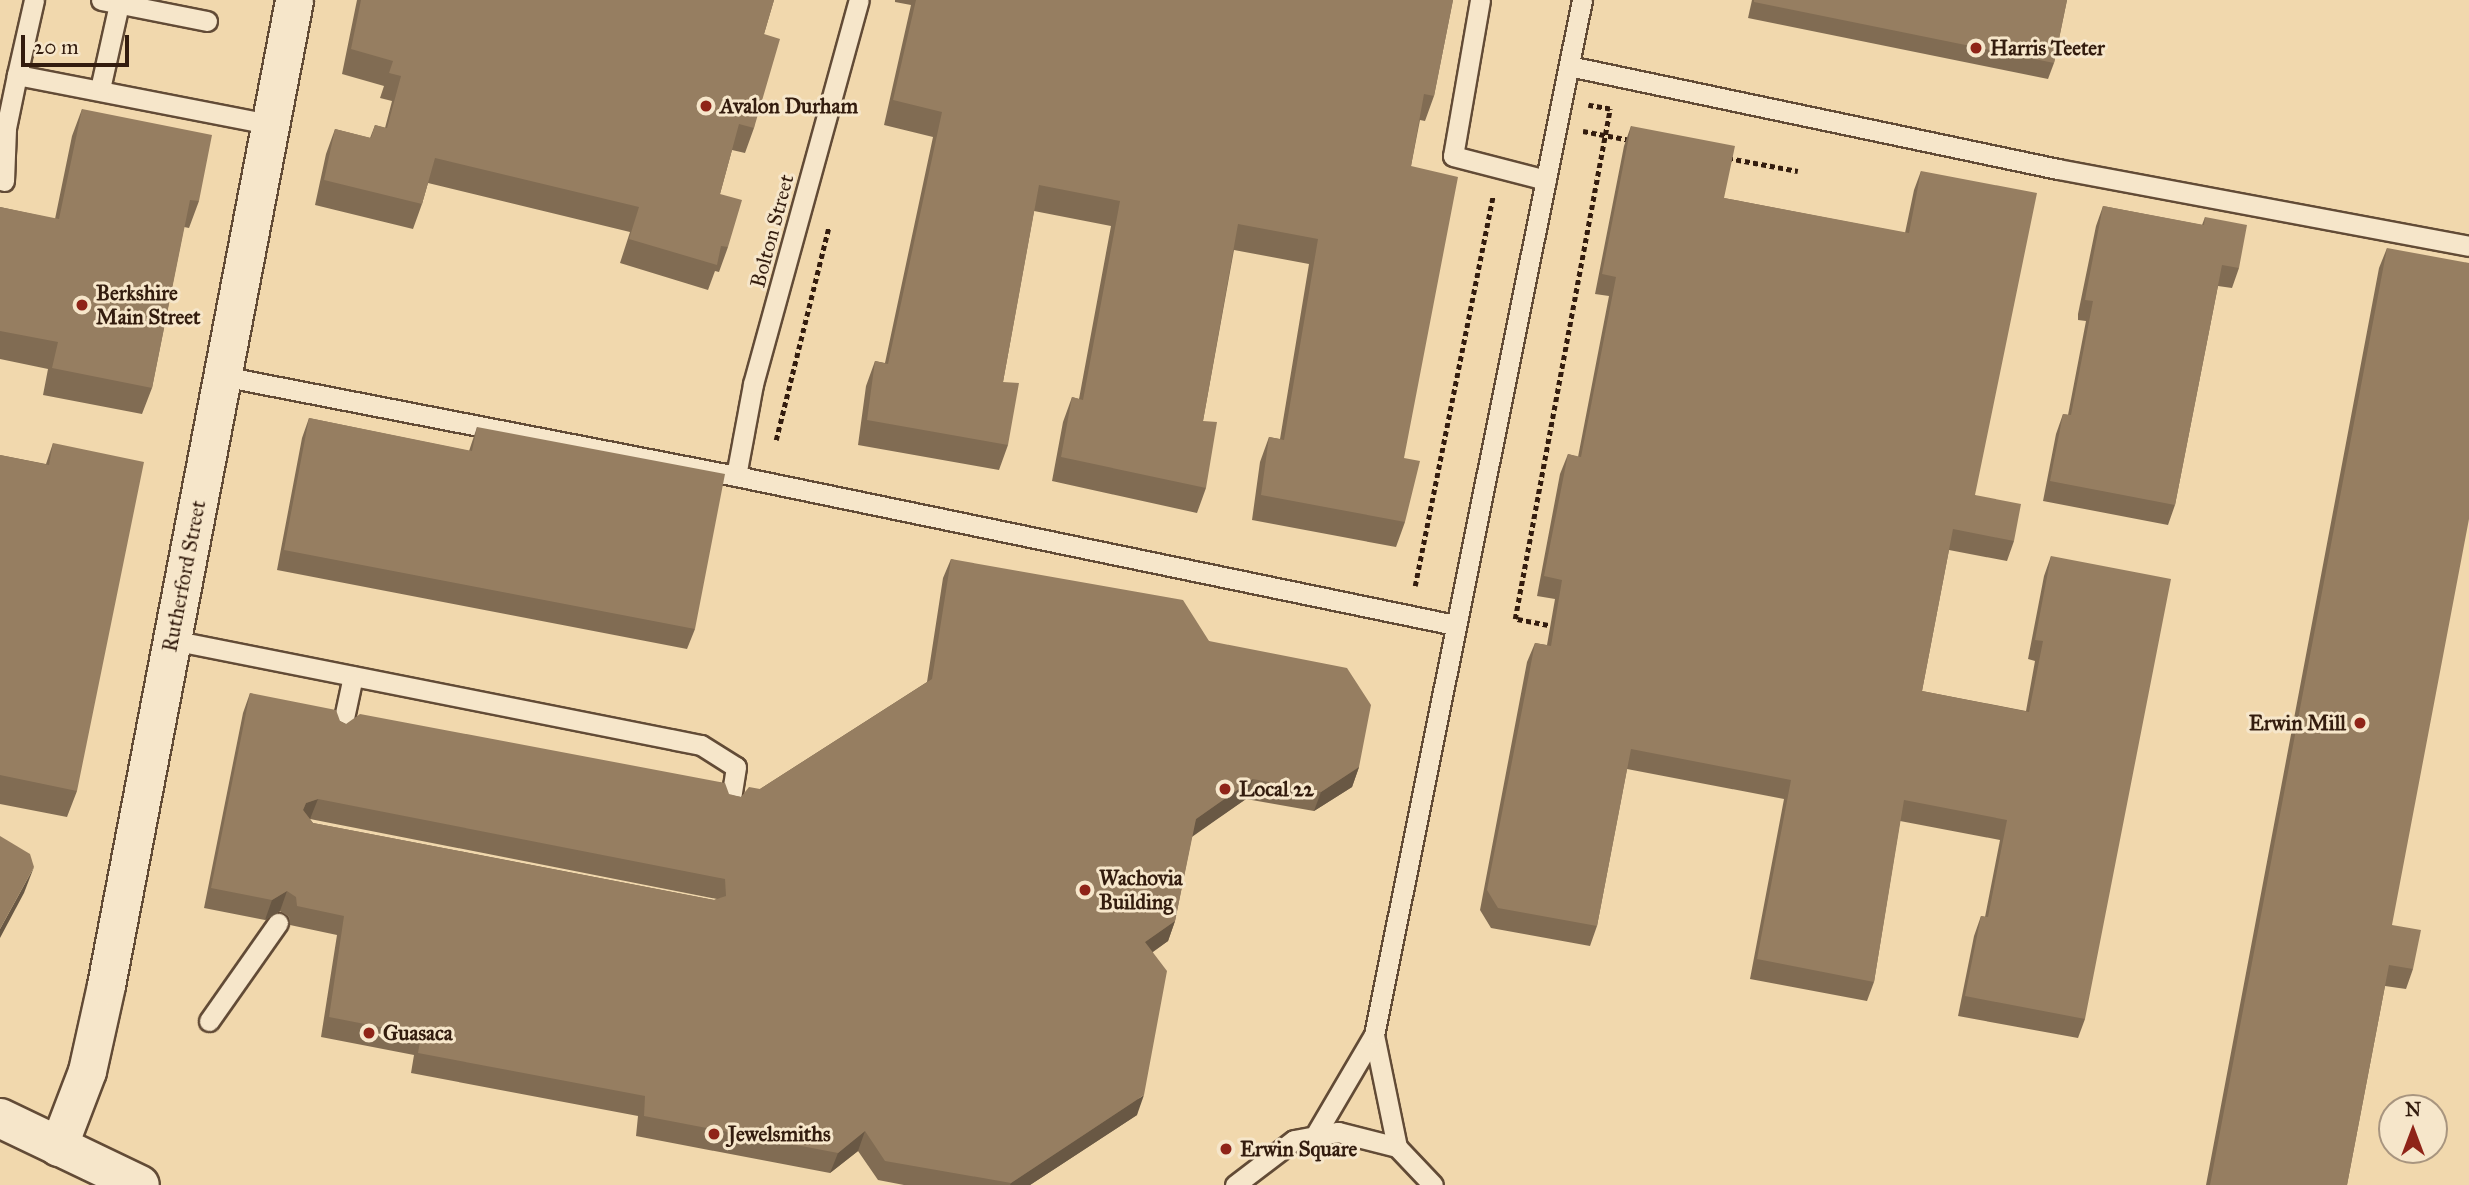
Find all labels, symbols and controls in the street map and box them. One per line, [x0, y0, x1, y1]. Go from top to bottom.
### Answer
scale bar [24, 21, 133, 65]
text: 20 m [34, 34, 79, 60]
place label: Harris Teeter [1990, 35, 2105, 61]
marker: Harris Teeter [1968, 40, 1984, 56]
place label: Avalon Durham [720, 93, 858, 119]
marker: Avalon Durham [698, 98, 714, 114]
street label: Bolton Street [745, 172, 799, 290]
place label: Berkshire Main Street [96, 280, 200, 330]
marker: Berkshire Main Street [74, 297, 90, 313]
street label: Rutherford Street [157, 498, 211, 654]
place label: Erwin Mill [2249, 710, 2346, 736]
marker: Erwin Mill [2352, 715, 2368, 731]
place label: Local 22 [1239, 776, 1314, 802]
marker: Local 22 [1217, 781, 1233, 797]
place label: Wachovia Building [1099, 865, 1183, 915]
marker: Wachovia Building [1077, 882, 1093, 898]
place label: Guasaca [383, 1020, 453, 1046]
marker: Guasaca [361, 1025, 377, 1041]
north arrow [2378, 1094, 2448, 1164]
text: N [2405, 1098, 2421, 1121]
place label: Jewelsmiths [728, 1121, 831, 1147]
marker: Jewelsmiths [706, 1126, 722, 1142]
place label: Erwin Square [1240, 1136, 1357, 1162]
marker: Erwin Square [1218, 1141, 1234, 1157]

